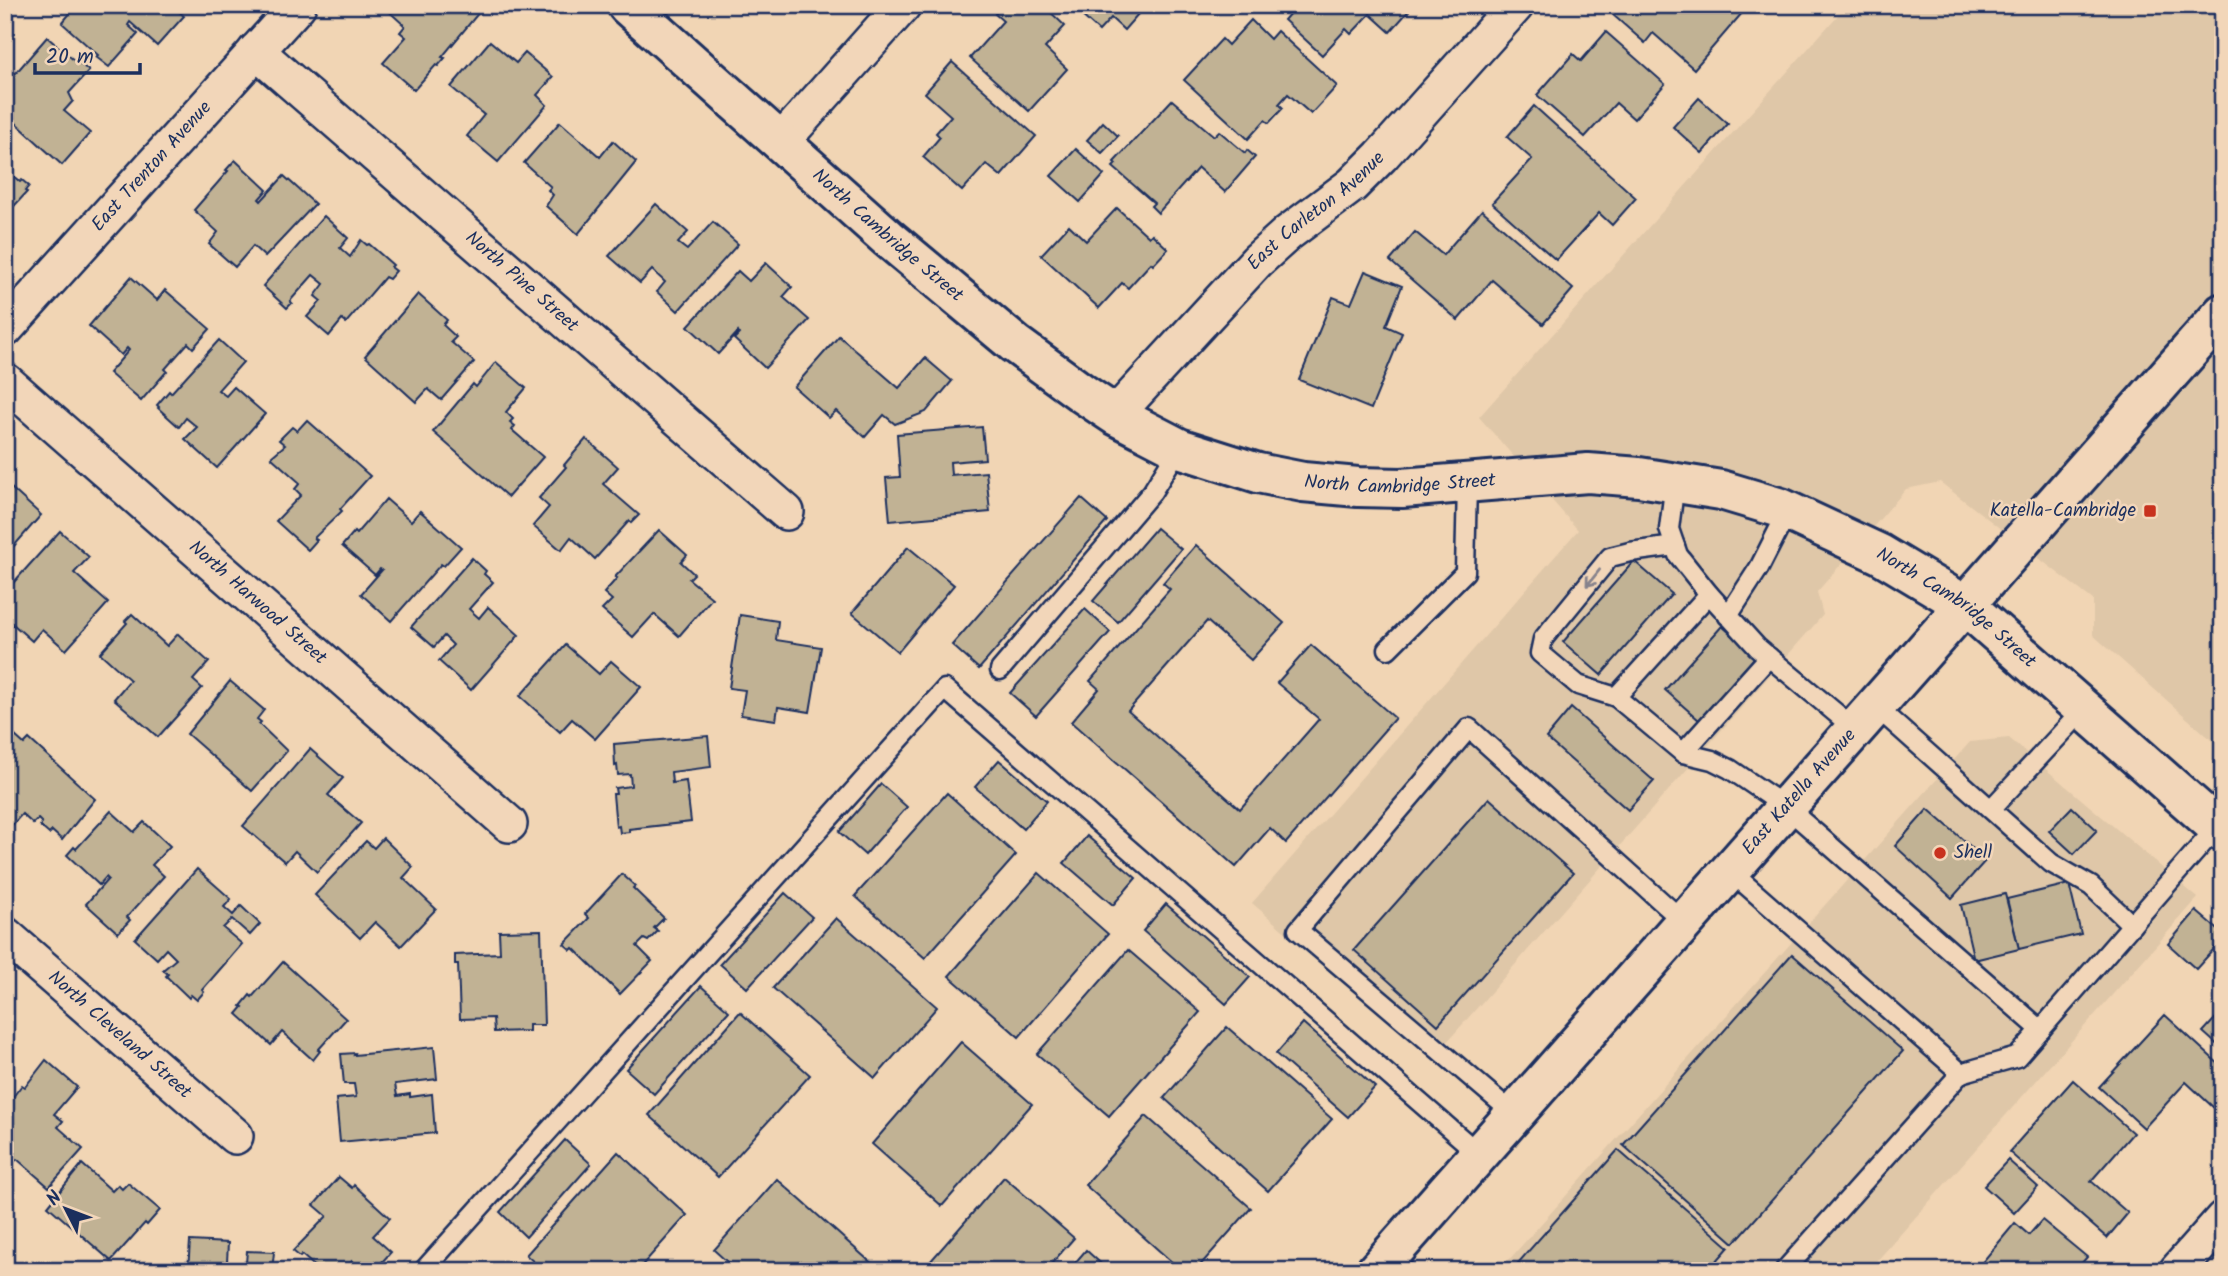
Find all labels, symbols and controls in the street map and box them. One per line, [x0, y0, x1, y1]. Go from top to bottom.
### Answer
scale bar [35, 32, 140, 76]
text: 20 m [46, 41, 94, 74]
street label: East Trenton Avenue [84, 94, 220, 239]
street label: East Carleton Avenue [1240, 144, 1393, 278]
street label: North Cambridge Street [805, 162, 970, 310]
street label: North Pine Street [458, 224, 586, 340]
street label: North Cambridge Street [1303, 465, 1498, 503]
place label: Katella-Cambridge [1990, 496, 2136, 526]
marker: Katella-Cambridge [2142, 503, 2158, 519]
street label: North Harwood Street [181, 533, 334, 673]
street label: North Cambridge Street [1870, 540, 2043, 676]
one-way arrow [1585, 569, 1601, 587]
street label: East Katella Avenue [1735, 722, 1864, 863]
place label: Shell [1954, 838, 1992, 868]
marker: Shell [1932, 845, 1948, 861]
street label: North Cleveland Street [41, 963, 199, 1107]
north arrow [32, 1174, 102, 1244]
text: N [40, 1184, 70, 1213]

